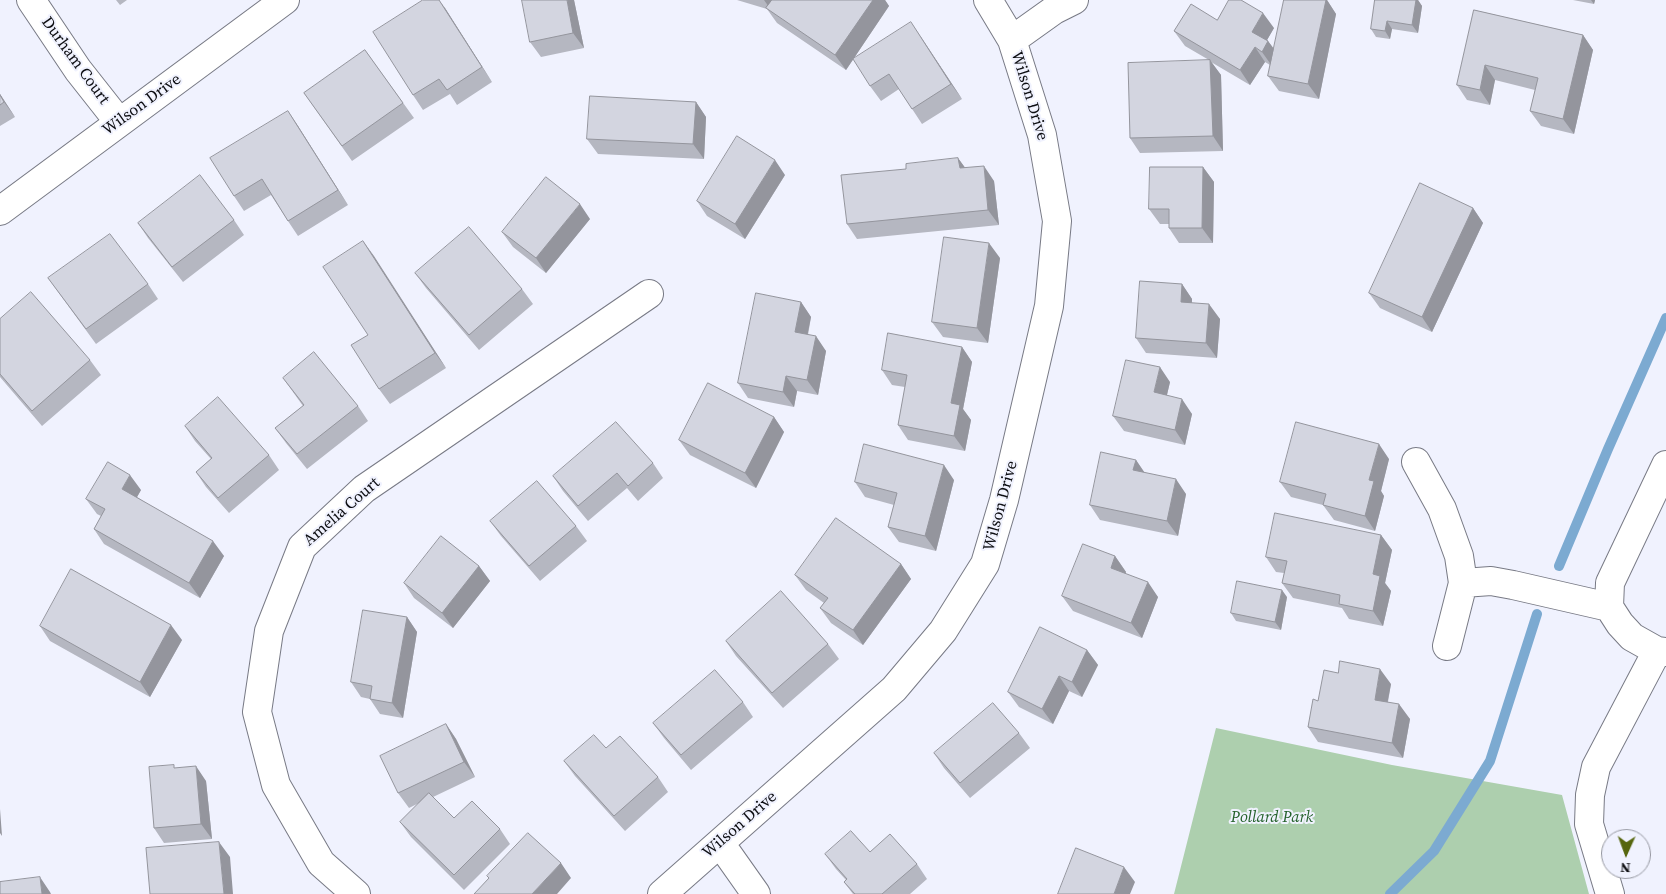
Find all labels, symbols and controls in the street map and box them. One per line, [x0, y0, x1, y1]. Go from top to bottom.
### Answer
street label: Durham Court [37, 14, 113, 108]
street label: Wilson Drive [1006, 49, 1052, 143]
street label: Wilson Drive [99, 70, 185, 140]
street label: Wilson Drive [980, 459, 1022, 553]
street label: Amelia Court [300, 474, 384, 550]
street label: Wilson Drive [699, 787, 781, 863]
park label: Pollard Park [1231, 808, 1313, 828]
north arrow [1601, 829, 1651, 879]
text: N [1620, 858, 1631, 878]

